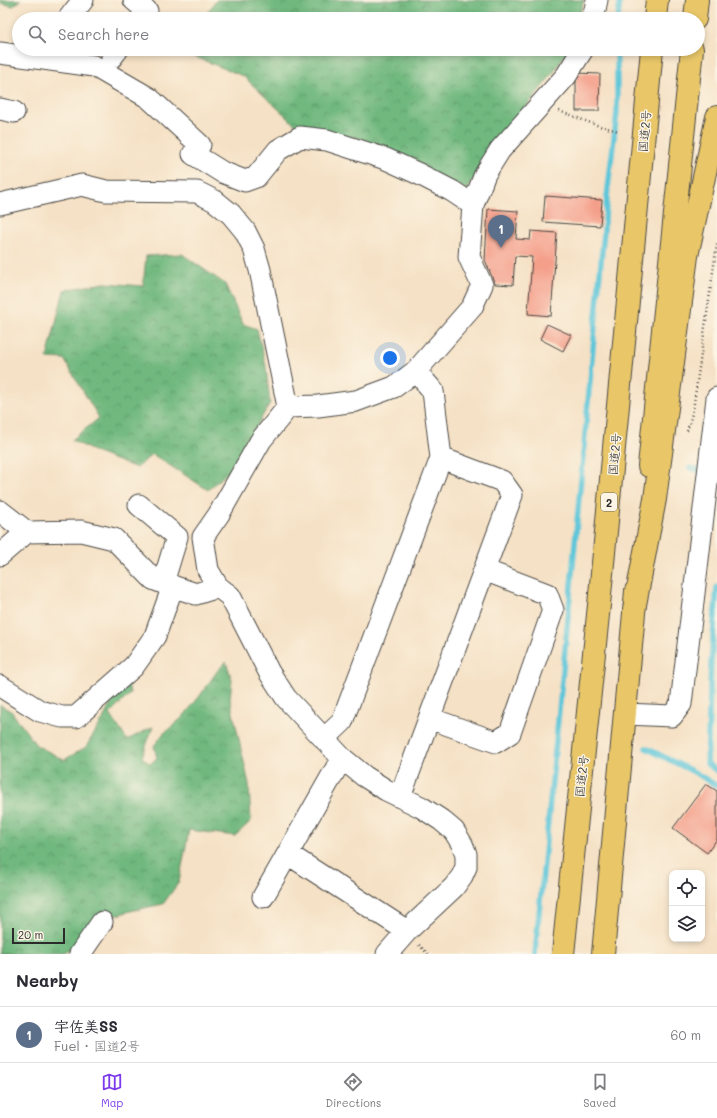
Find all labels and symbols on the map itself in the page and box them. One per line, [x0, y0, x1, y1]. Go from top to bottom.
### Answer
street label: 国道2号 [634, 109, 654, 153]
pin: 1 [488, 215, 514, 248]
your location [380, 348, 400, 368]
street label: 国道2号 [604, 432, 624, 476]
road number: 2 [601, 493, 617, 511]
street label: 国道2号 [571, 754, 591, 798]
scale bar [12, 926, 65, 945]

